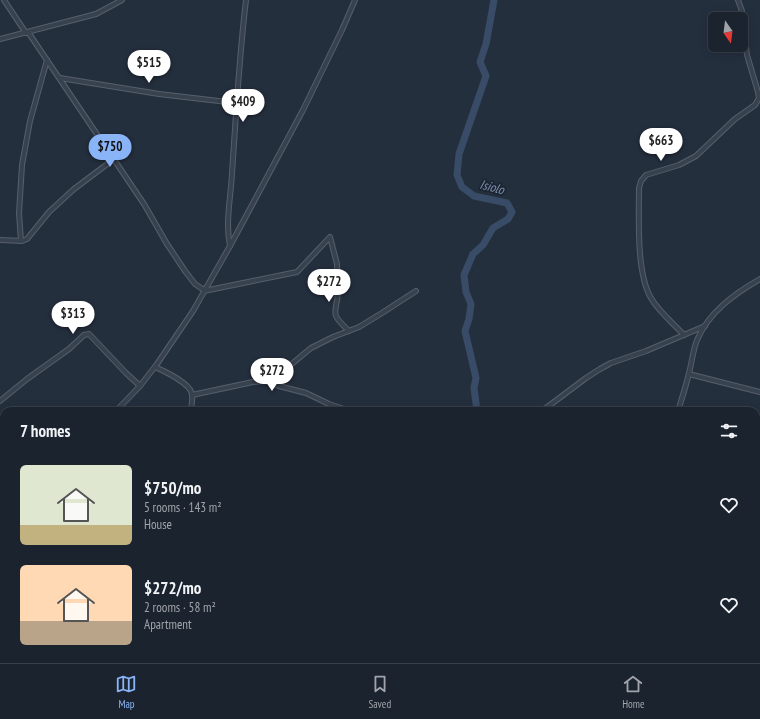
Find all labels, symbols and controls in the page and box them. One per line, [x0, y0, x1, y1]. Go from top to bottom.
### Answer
north arrow [708, 12, 748, 52]
map controls [708, 12, 748, 52]
pin: $515 [125, 50, 173, 84]
text: $515 [137, 54, 161, 71]
pin: $409 [219, 89, 267, 123]
text: $409 [231, 93, 255, 110]
pin: $663 [637, 128, 685, 162]
text: $663 [649, 132, 673, 149]
pin: $750 [86, 134, 134, 168]
text: $750 [98, 138, 122, 155]
water label: Isiolo [478, 176, 507, 199]
pin: $272 [305, 269, 353, 303]
text: $272 [317, 273, 341, 290]
pin: $313 [49, 301, 97, 335]
text: $313 [61, 305, 85, 322]
pin: $272 [248, 358, 296, 392]
text: $272 [260, 362, 284, 379]
text: 7 homes [20, 420, 71, 442]
icon: filters [718, 420, 740, 442]
text: $750/mo [144, 477, 201, 499]
icon: home [52, 481, 100, 529]
icon: heart [718, 494, 740, 516]
text: 5 rooms · 143 m² [144, 499, 222, 516]
text: House [144, 516, 172, 533]
text: $272/mo [144, 577, 201, 599]
icon: home [52, 581, 100, 629]
icon: heart [718, 594, 740, 616]
text: 2 rooms · 58 m² [144, 599, 216, 616]
text: Apartment [144, 616, 192, 633]
tab: Map [115, 673, 137, 711]
tab: Saved [368, 673, 391, 711]
tab: Home [622, 673, 645, 711]

